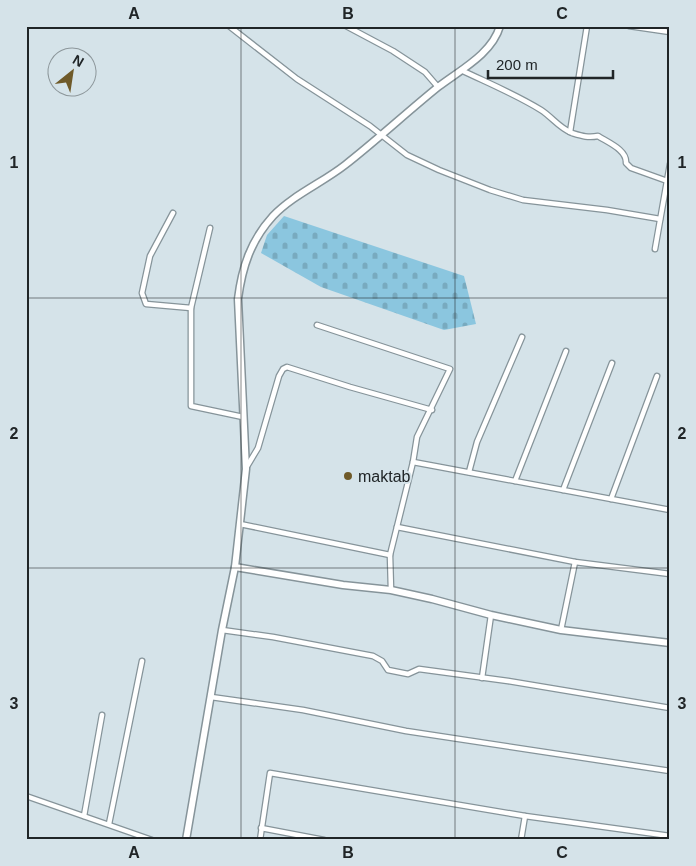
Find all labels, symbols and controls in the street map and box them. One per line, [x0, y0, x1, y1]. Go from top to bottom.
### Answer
text: A [128, 5, 140, 22]
text: B [342, 5, 354, 22]
text: C [556, 5, 568, 22]
north arrow [48, 48, 98, 98]
scale bar [488, 48, 614, 80]
text: N [70, 51, 87, 70]
text: 200 m [496, 56, 538, 73]
text: 1 [10, 154, 19, 171]
text: 1 [678, 154, 687, 171]
text: 2 [10, 425, 19, 442]
text: 2 [678, 425, 687, 442]
place label: maktab [358, 468, 411, 485]
marker: maktab [342, 470, 354, 482]
text: 3 [10, 695, 19, 712]
text: 3 [678, 695, 687, 712]
text: A [128, 844, 140, 861]
text: B [342, 844, 354, 861]
text: C [556, 844, 568, 861]

